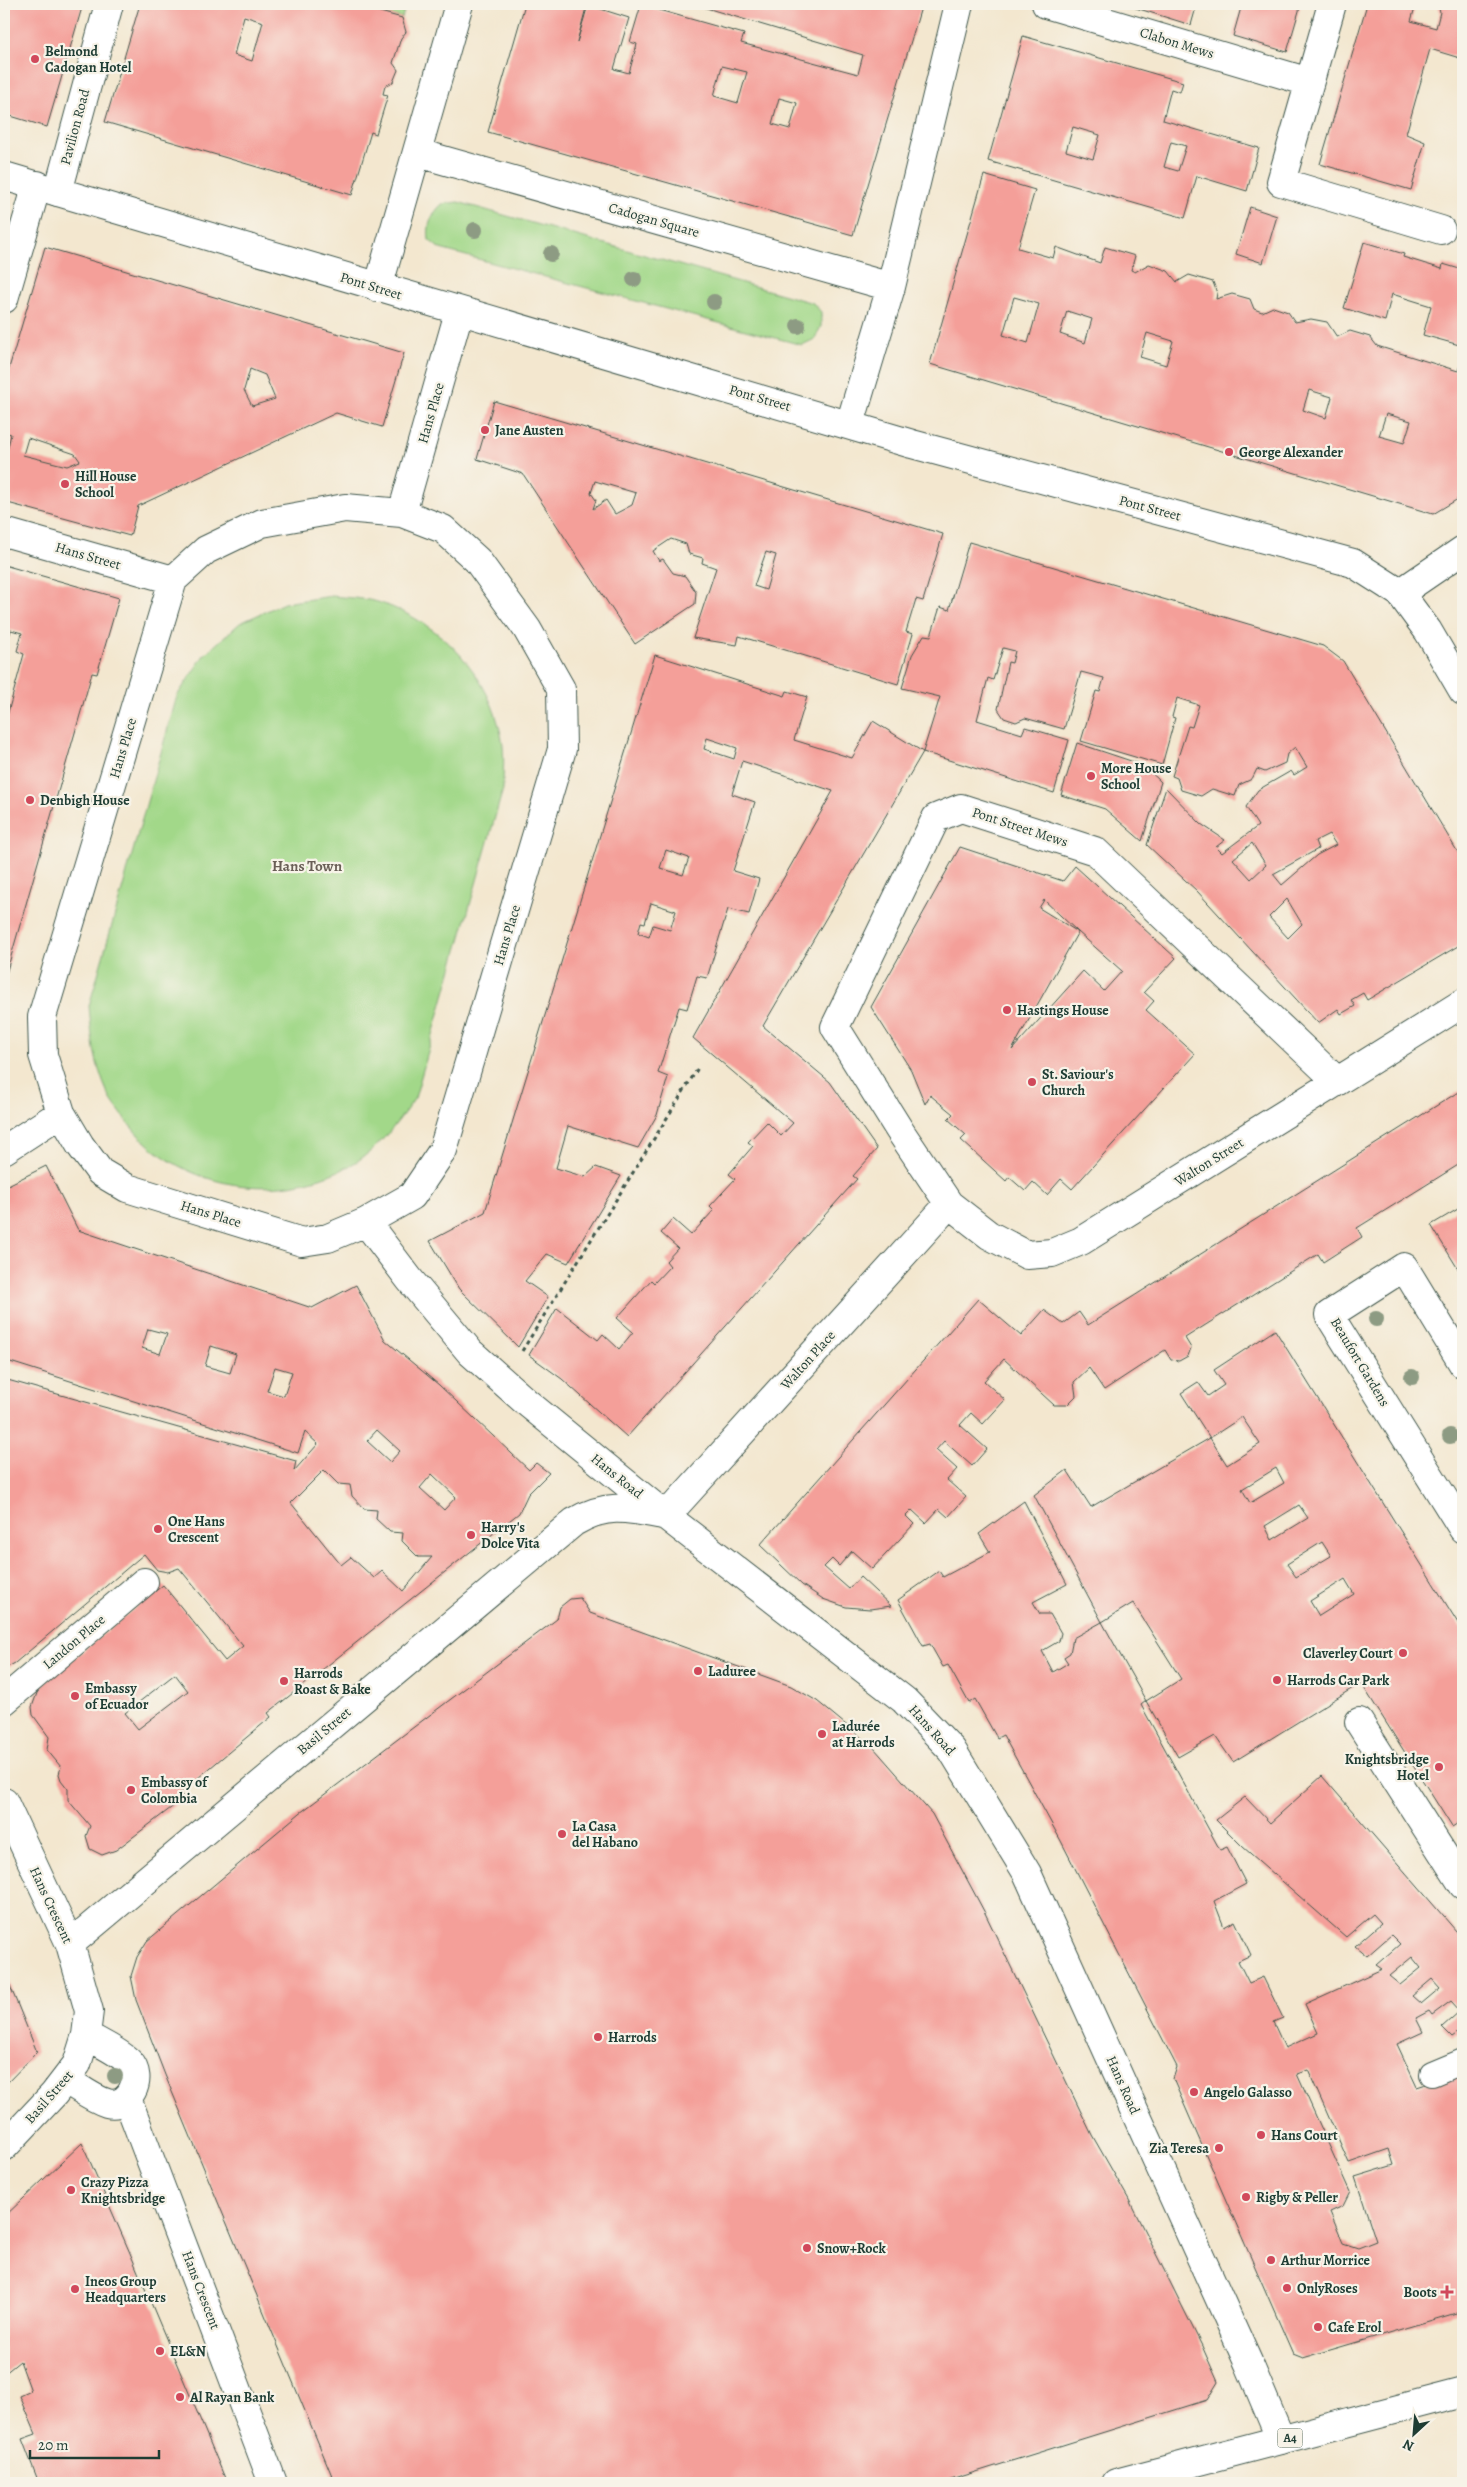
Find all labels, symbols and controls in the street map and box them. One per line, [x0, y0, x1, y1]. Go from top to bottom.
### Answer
street label: Clabon Mews [1138, 23, 1216, 63]
place label: Belmond Cadogan Hotel [45, 42, 132, 77]
marker: Belmond Cadogan Hotel [29, 53, 41, 65]
street label: Pavilion Road [56, 87, 94, 167]
street label: Cadogan Square [606, 198, 702, 242]
street label: Pont Street [338, 268, 405, 304]
street label: Hans Place [413, 380, 449, 446]
street label: Pont Street [727, 380, 794, 416]
place label: Jane Austen [495, 421, 564, 440]
marker: Jane Austen [479, 424, 491, 436]
place label: George Alexander [1239, 443, 1343, 462]
marker: George Alexander [1223, 446, 1235, 458]
place label: Hill House School [75, 467, 137, 502]
marker: Hill House School [59, 478, 71, 490]
street label: Pont Street [1117, 491, 1184, 525]
street label: Hans Street [53, 538, 123, 575]
street label: Hans Place [105, 715, 141, 781]
place label: More House School [1101, 759, 1172, 794]
marker: More House School [1085, 770, 1097, 782]
place label: Denbigh House [40, 791, 130, 810]
marker: Denbigh House [24, 794, 36, 806]
street label: Pont Street Mews [970, 803, 1070, 851]
district label: Hans Town [272, 856, 343, 876]
street label: Hans Place [489, 902, 525, 968]
place label: Hastings House [1017, 1001, 1109, 1020]
marker: Hastings House [1001, 1004, 1013, 1016]
place label: St. Saviour's Church [1042, 1065, 1114, 1100]
marker: St. Saviour's Church [1026, 1076, 1038, 1088]
street label: Walton Street [1170, 1133, 1248, 1191]
street label: Hans Place [178, 1196, 244, 1232]
street label: Beaufort Gardens [1326, 1314, 1394, 1410]
street label: Walton Place [776, 1326, 840, 1394]
street label: Hans Road [587, 1449, 647, 1503]
place label: One Hans Crescent [168, 1512, 225, 1547]
place label: Harry's Dolce Vita [481, 1518, 540, 1553]
marker: One Hans Crescent [152, 1523, 164, 1535]
marker: Harry's Dolce Vita [465, 1529, 477, 1541]
street label: Landon Place [39, 1610, 109, 1674]
place label: Claverley Court [1303, 1644, 1393, 1663]
marker: Claverley Court [1397, 1647, 1409, 1659]
place label: Laduree [708, 1662, 756, 1681]
place label: Harrods Roast & Bake [294, 1664, 371, 1699]
marker: Laduree [692, 1665, 704, 1677]
place label: Harrods Car Park [1287, 1671, 1390, 1690]
marker: Harrods Car Park [1271, 1674, 1283, 1686]
marker: Harrods Roast & Bake [278, 1675, 290, 1687]
place label: Embassy of Ecuador [85, 1679, 149, 1714]
marker: Embassy of Ecuador [69, 1690, 81, 1702]
street label: Hans Road [904, 1701, 960, 1760]
street label: Basil Street [293, 1703, 355, 1759]
place label: Ladurée at Harrods [832, 1717, 895, 1752]
marker: Ladurée at Harrods [816, 1728, 828, 1740]
place label: Knightsbridge Hotel [1345, 1750, 1430, 1785]
marker: Knightsbridge Hotel [1433, 1761, 1445, 1773]
place label: Embassy of Colombia [141, 1773, 209, 1808]
marker: Embassy of Colombia [125, 1784, 137, 1796]
place label: La Casa del Habano [572, 1817, 638, 1852]
marker: La Casa del Habano [556, 1828, 568, 1840]
street label: Hans Crescent [25, 1863, 77, 1947]
place label: Harrods [608, 2028, 657, 2047]
marker: Harrods [592, 2031, 604, 2043]
street label: Hans Road [1102, 2053, 1144, 2118]
street label: Basil Street [20, 2066, 78, 2128]
place label: Angelo Galasso [1203, 2083, 1292, 2102]
marker: Angelo Galasso [1188, 2086, 1200, 2098]
place label: Hans Court [1271, 2126, 1338, 2145]
marker: Hans Court [1255, 2129, 1267, 2141]
place label: Zia Teresa [1149, 2139, 1209, 2158]
marker: Zia Teresa [1213, 2142, 1225, 2154]
place label: Crazy Pizza Knightsbridge [81, 2173, 166, 2208]
marker: Crazy Pizza Knightsbridge [65, 2184, 77, 2196]
place label: Rigby & Peller [1256, 2188, 1338, 2207]
marker: Rigby & Peller [1240, 2191, 1252, 2203]
place label: Snow+Rock [817, 2239, 886, 2258]
marker: Snow+Rock [801, 2242, 813, 2254]
street label: Hans Crescent [177, 2248, 225, 2332]
place label: Arthur Morrice [1280, 2251, 1371, 2270]
marker: Arthur Morrice [1265, 2254, 1277, 2266]
place label: Ineos Group Headquarters [85, 2272, 166, 2307]
place label: OnlyRoses [1297, 2279, 1358, 2298]
marker: OnlyRoses [1281, 2282, 1293, 2294]
marker: Ineos Group Headquarters [69, 2283, 81, 2295]
place label: Boots [1403, 2283, 1437, 2302]
marker: Boots [1441, 2286, 1453, 2298]
place label: Cafe Erol [1328, 2318, 1382, 2337]
marker: Cafe Erol [1312, 2321, 1324, 2333]
place label: EL&N [170, 2342, 206, 2361]
marker: EL&N [154, 2345, 166, 2357]
place label: Al Rayan Bank [189, 2388, 275, 2407]
marker: Al Rayan Bank [174, 2391, 186, 2403]
north arrow [1390, 2410, 1440, 2460]
scale bar [30, 2427, 159, 2459]
road number: A4 [1278, 2428, 1302, 2448]
text: N [1400, 2434, 1417, 2456]
text: 20 m [38, 2435, 69, 2455]

